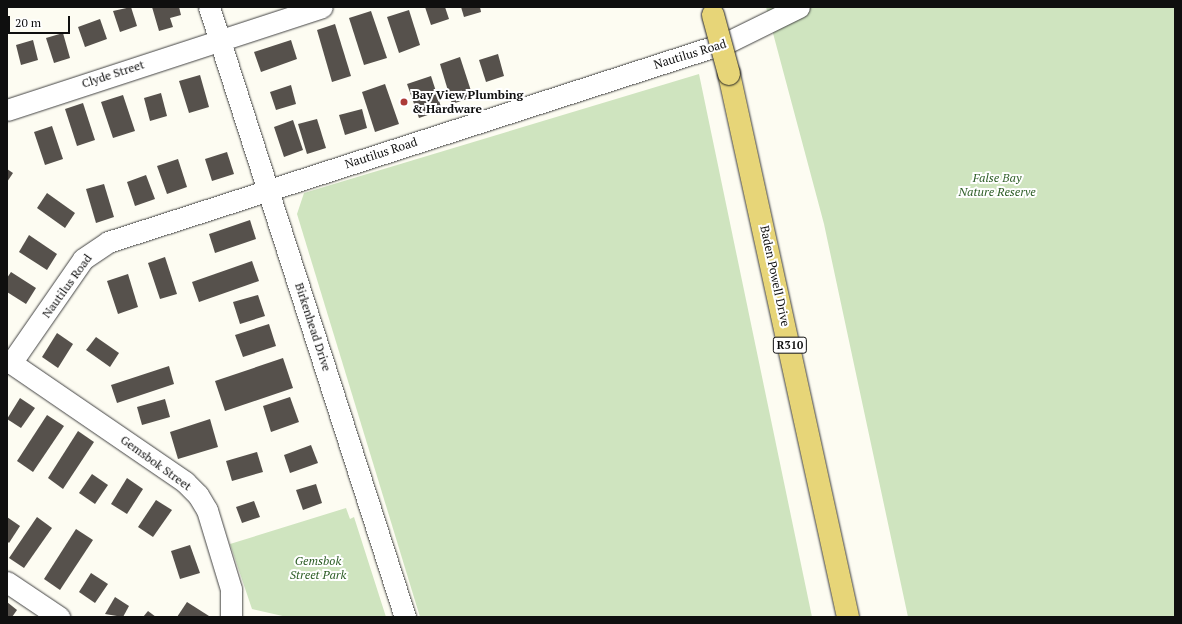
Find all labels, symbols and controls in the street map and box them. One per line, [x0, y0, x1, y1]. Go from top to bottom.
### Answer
scale bar [10, 8, 72, 34]
text: 20 m [15, 15, 41, 30]
street label: Nautilus Road [652, 36, 728, 72]
street label: Clyde Street [80, 57, 146, 91]
place label: Bay View Plumbing & Hardware [412, 88, 524, 116]
marker: Bay View Plumbing & Hardware [399, 97, 409, 107]
street label: Nautilus Road [343, 135, 419, 171]
park label: False Bay Nature Reserve [958, 171, 1036, 199]
street label: Baden Powell Drive [757, 224, 793, 328]
street label: Nautilus Road [39, 251, 95, 321]
street label: Birkenhead Drive [292, 281, 334, 373]
road number: R310 [772, 336, 808, 354]
street label: Gemsbok Street [118, 432, 194, 494]
park label: Gemsbok Street Park [290, 554, 346, 582]

